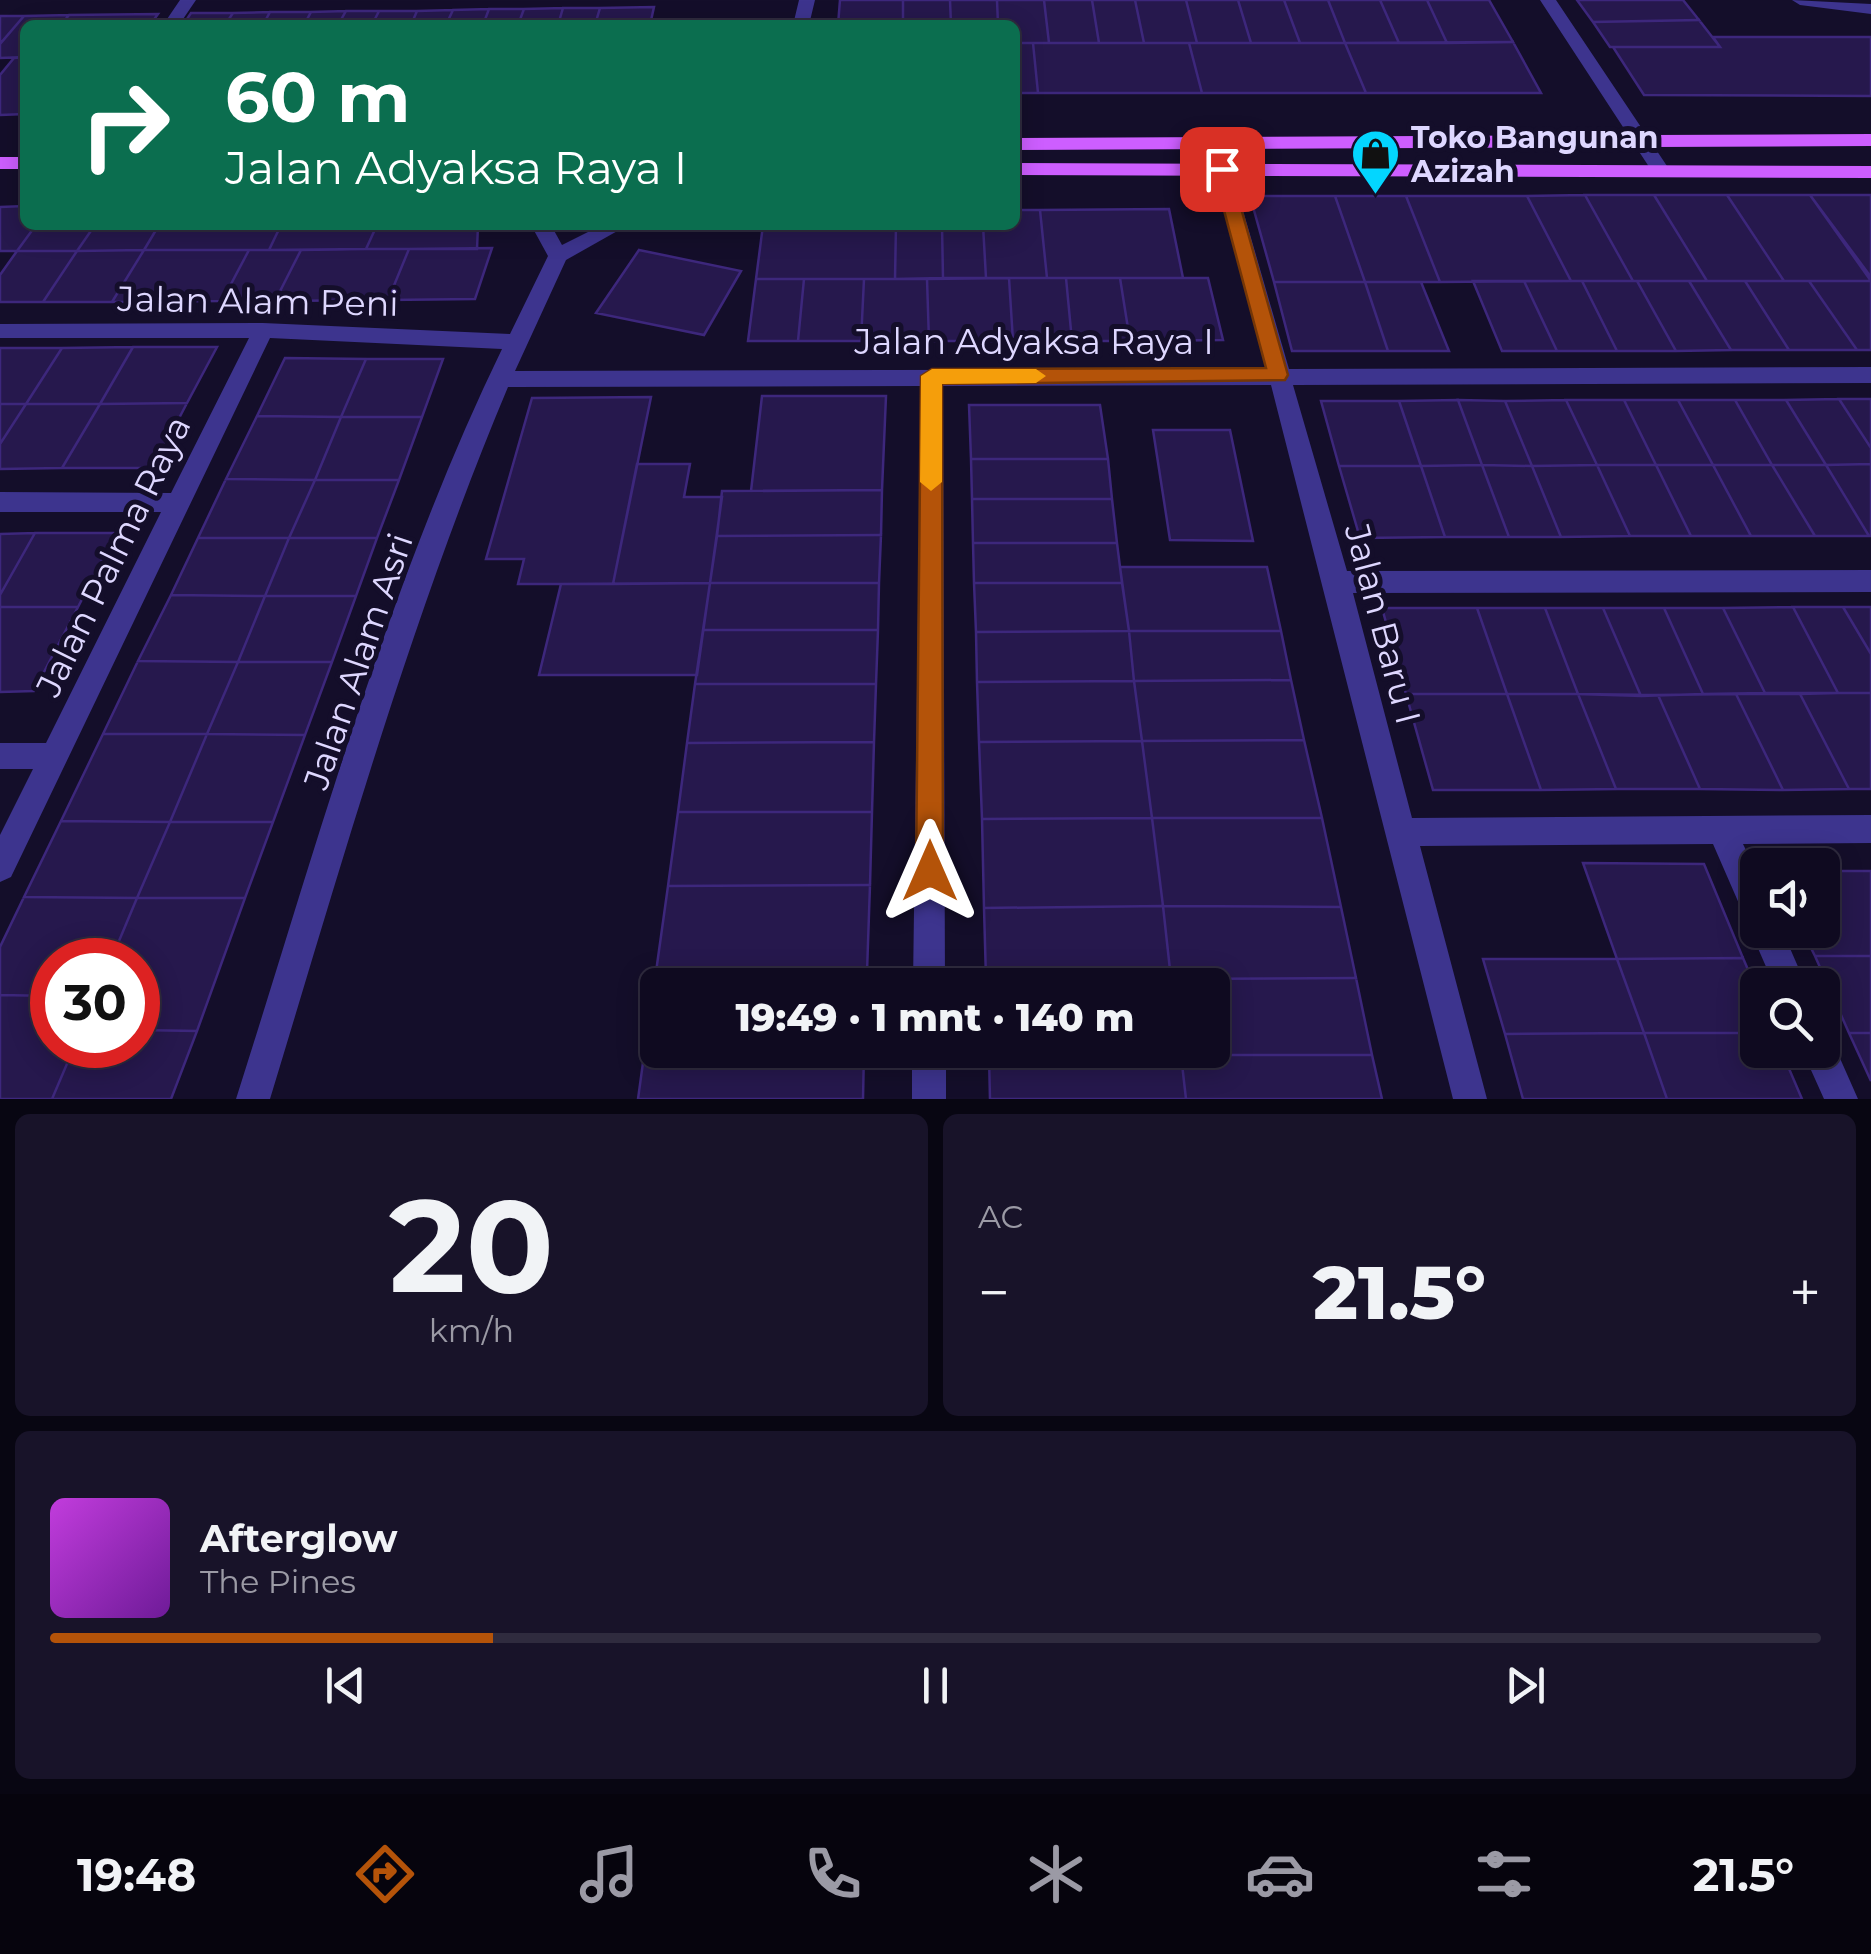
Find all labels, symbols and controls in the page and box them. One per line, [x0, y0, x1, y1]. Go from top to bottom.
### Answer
text: 60 m [225, 54, 410, 140]
icon: right [60, 60, 190, 190]
place label: Toko Bangunan Azizah [1410, 119, 1659, 190]
pin [1180, 127, 1265, 212]
shop icon: Toko Bangunan Azizah [1350, 128, 1402, 196]
text: Jalan Adyaksa Raya I [225, 140, 687, 195]
icon: arrive [1195, 142, 1250, 197]
street label: Jalan Alam Peni [116, 277, 399, 325]
street label: Jalan Adyaksa Raya I [853, 320, 1214, 363]
street label: Jalan Palma Raya [26, 409, 200, 704]
street label: Jalan Baru I [1335, 518, 1430, 729]
street label: Jalan Alam Asri [294, 527, 422, 796]
position arrow [878, 819, 982, 923]
map controls [1740, 848, 1840, 1068]
button: sound [1740, 848, 1840, 948]
speed limit sign: 30 [30, 938, 160, 1068]
button: search [1740, 968, 1840, 1068]
text: 19:49 · 1 mnt · 140 m [735, 994, 1135, 1041]
text: 20 [389, 1166, 554, 1325]
text: AC [978, 1197, 1023, 1236]
text: 21.5° [1313, 1246, 1486, 1338]
text: − [978, 1259, 1010, 1326]
text: + [1789, 1259, 1821, 1326]
text: km/h [429, 1311, 514, 1350]
text: Afterglow [200, 1515, 398, 1562]
text: The Pines [200, 1562, 356, 1601]
icon: previous [318, 1658, 373, 1713]
icon: pause [908, 1658, 963, 1713]
icon: next [1498, 1658, 1553, 1713]
icon: directions [350, 1839, 420, 1909]
icon: music [574, 1839, 644, 1909]
icon: phone [798, 1839, 868, 1909]
icon: climate [1021, 1839, 1091, 1909]
icon: car [1245, 1839, 1315, 1909]
icon: filters [1469, 1839, 1539, 1909]
text: 19:48 [77, 1847, 196, 1902]
text: 21.5° [1693, 1847, 1794, 1902]

